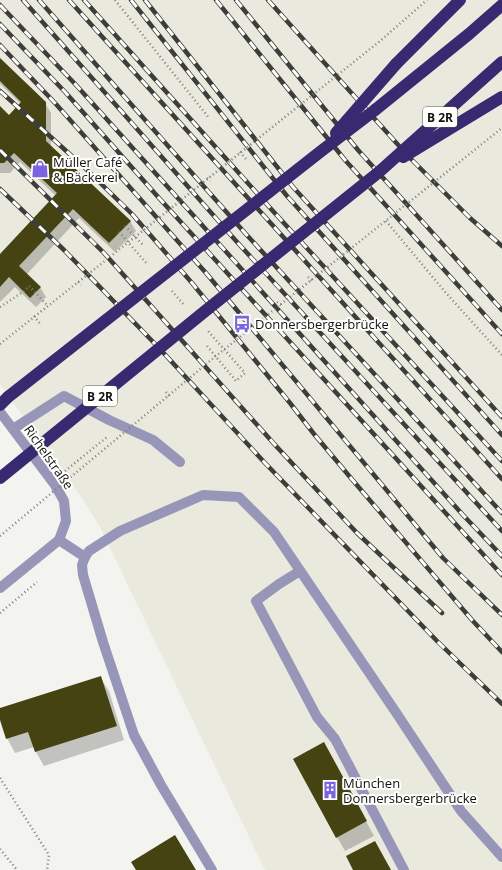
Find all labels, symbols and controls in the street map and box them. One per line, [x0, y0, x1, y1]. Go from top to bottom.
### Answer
road number: B 2R [423, 107, 457, 127]
place label: Müller Café & Bäckerei [53, 153, 122, 186]
shop icon: Müller Café & Bäckerei [30, 159, 50, 179]
bus stop icon: Donnersbergerbrücke [232, 314, 252, 334]
place label: Donnersbergerbrücke [255, 315, 389, 333]
road number: B 2R [83, 386, 117, 406]
street label: Richelstraße [20, 421, 78, 493]
place label: München Donnersbergerbrücke [343, 774, 477, 807]
building icon: München Donnersbergerbrücke [320, 780, 340, 800]

